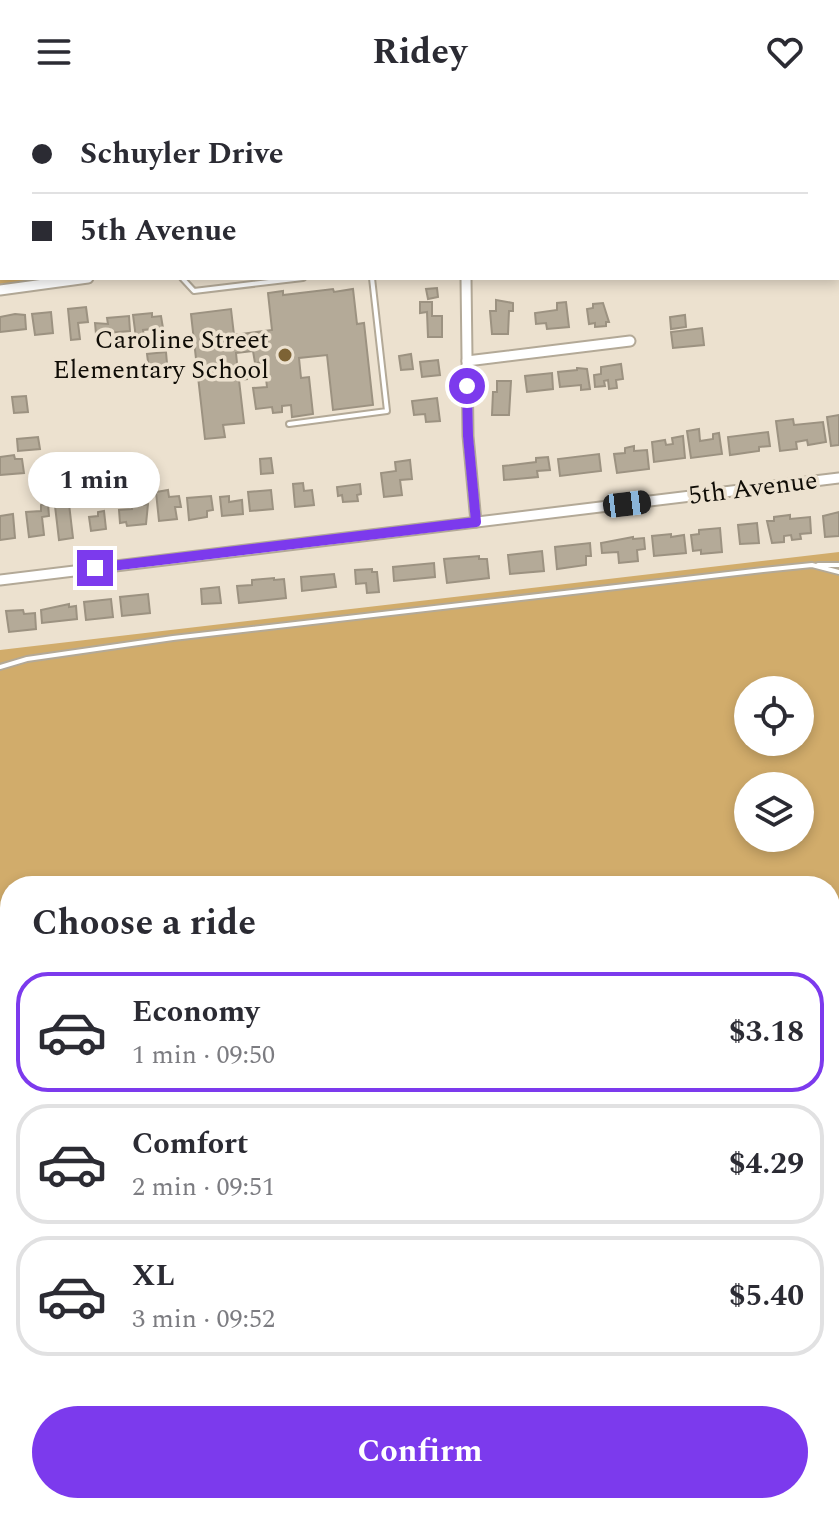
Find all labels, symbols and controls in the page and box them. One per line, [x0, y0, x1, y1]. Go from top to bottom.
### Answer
text: Ridey [372, 25, 467, 80]
icon: menu [32, 30, 76, 74]
icon: heart [763, 30, 807, 74]
text: Schuyler Drive [80, 131, 284, 177]
text: 5th Avenue [80, 208, 237, 254]
place label: Caroline Street Elementary School [53, 320, 269, 390]
marker: Caroline Street Elementary School [276, 346, 294, 364]
route start [449, 368, 485, 404]
callout: 1 min [29, 452, 161, 508]
text: 1 min [59, 460, 129, 500]
street label: 5th Avenue [686, 460, 820, 516]
car [602, 489, 652, 519]
route end [77, 550, 113, 586]
map controls [734, 676, 814, 852]
button: locate [734, 676, 814, 756]
button: layers [734, 772, 814, 852]
text: Choose a ride [32, 896, 256, 951]
text: Economy [132, 989, 259, 1035]
icon: car [36, 996, 108, 1068]
text: $3.18 [729, 1009, 804, 1055]
text: 1 min · 09:50 [132, 1035, 275, 1075]
text: Comfort [132, 1121, 248, 1167]
icon: car [36, 1128, 108, 1200]
text: $4.29 [729, 1141, 804, 1187]
text: 2 min · 09:51 [132, 1167, 275, 1207]
text: XL [132, 1253, 175, 1299]
icon: car [36, 1260, 108, 1332]
text: $5.40 [729, 1273, 804, 1319]
text: 3 min · 09:52 [132, 1299, 275, 1339]
button: Confirm [32, 1406, 808, 1498]

